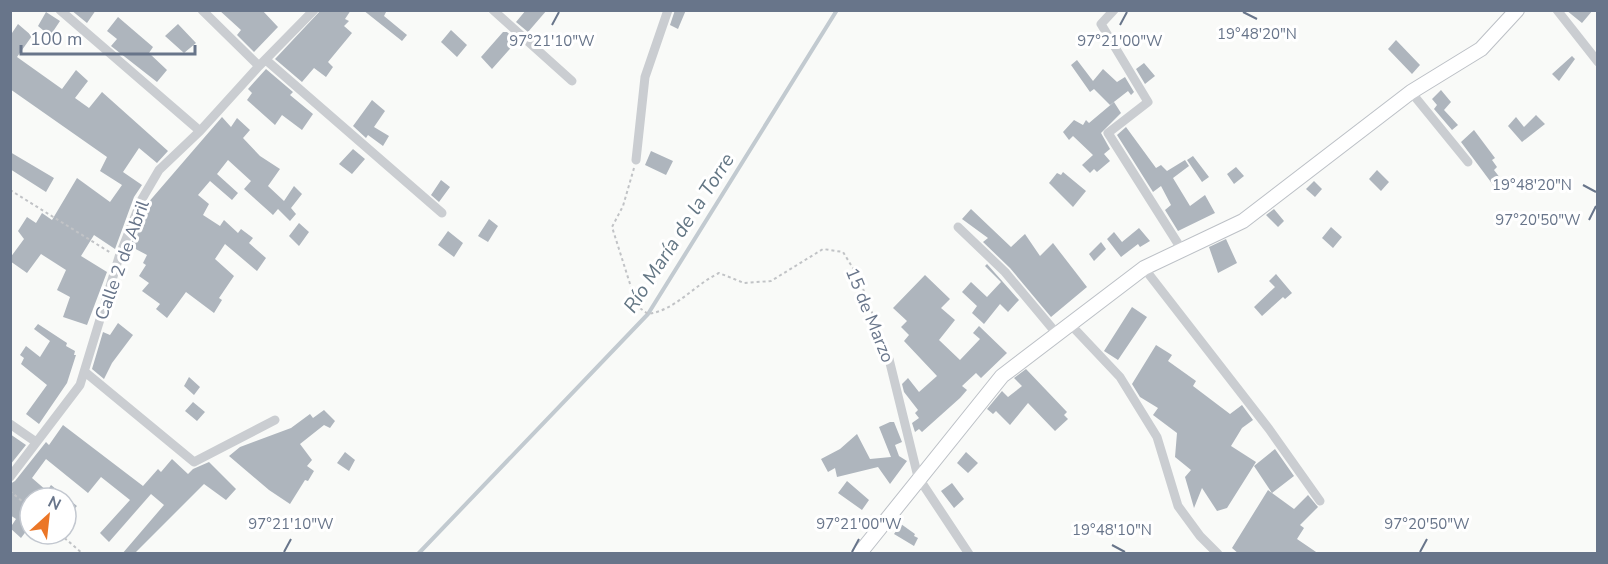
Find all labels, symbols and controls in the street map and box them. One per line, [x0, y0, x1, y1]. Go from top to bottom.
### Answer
scale bar [21, 18, 195, 56]
text: 19°48'20"N [1217, 24, 1297, 44]
text: 100 m [30, 27, 82, 51]
text: 97°21'10"W [509, 31, 595, 51]
text: 97°21'00"W [1077, 31, 1163, 51]
water label: Río María de la Torre [617, 148, 741, 318]
text: 19°48'20"N [1492, 175, 1572, 195]
street label: Calle 2 de Abril [89, 196, 155, 323]
text: 97°20'50"W [1495, 210, 1581, 230]
street label: 15 de Marzo [840, 264, 900, 366]
north arrow [18, 486, 78, 546]
text: N [44, 491, 65, 516]
text: 97°21'10"W [248, 514, 334, 534]
text: 97°21'00"W [816, 514, 902, 534]
text: 97°20'50"W [1384, 514, 1470, 534]
text: 19°48'10"N [1072, 520, 1152, 540]

